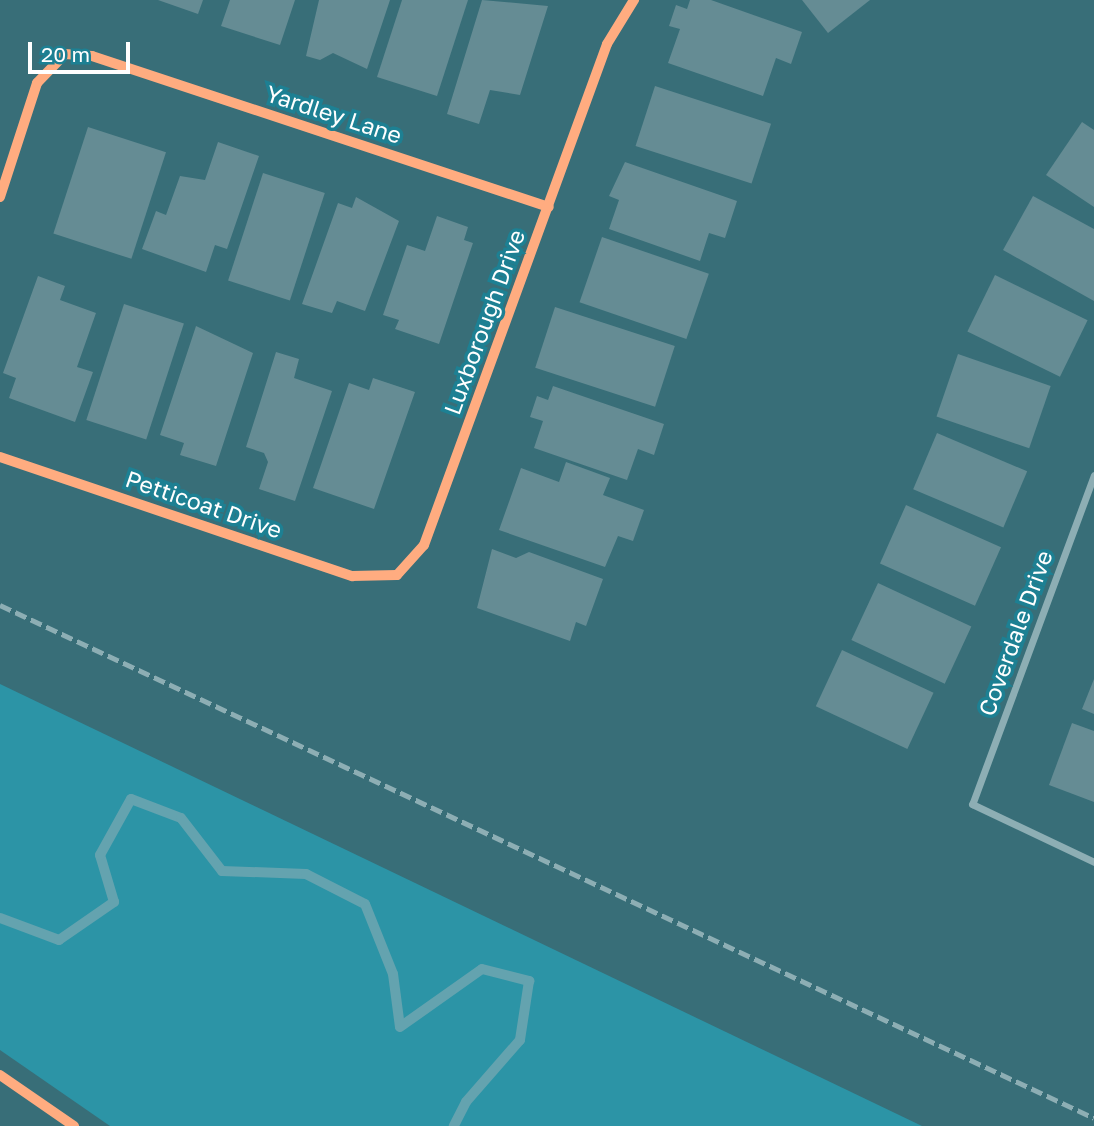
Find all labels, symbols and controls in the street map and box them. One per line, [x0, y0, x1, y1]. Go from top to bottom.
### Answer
scale bar [32, 28, 133, 72]
text: 20 m [41, 41, 90, 67]
street label: Yardley Lane [263, 79, 405, 149]
street label: Luxborough Drive [438, 226, 530, 418]
street label: Petticoat Drive [122, 464, 286, 544]
street label: Coverdale Drive [972, 547, 1058, 719]

